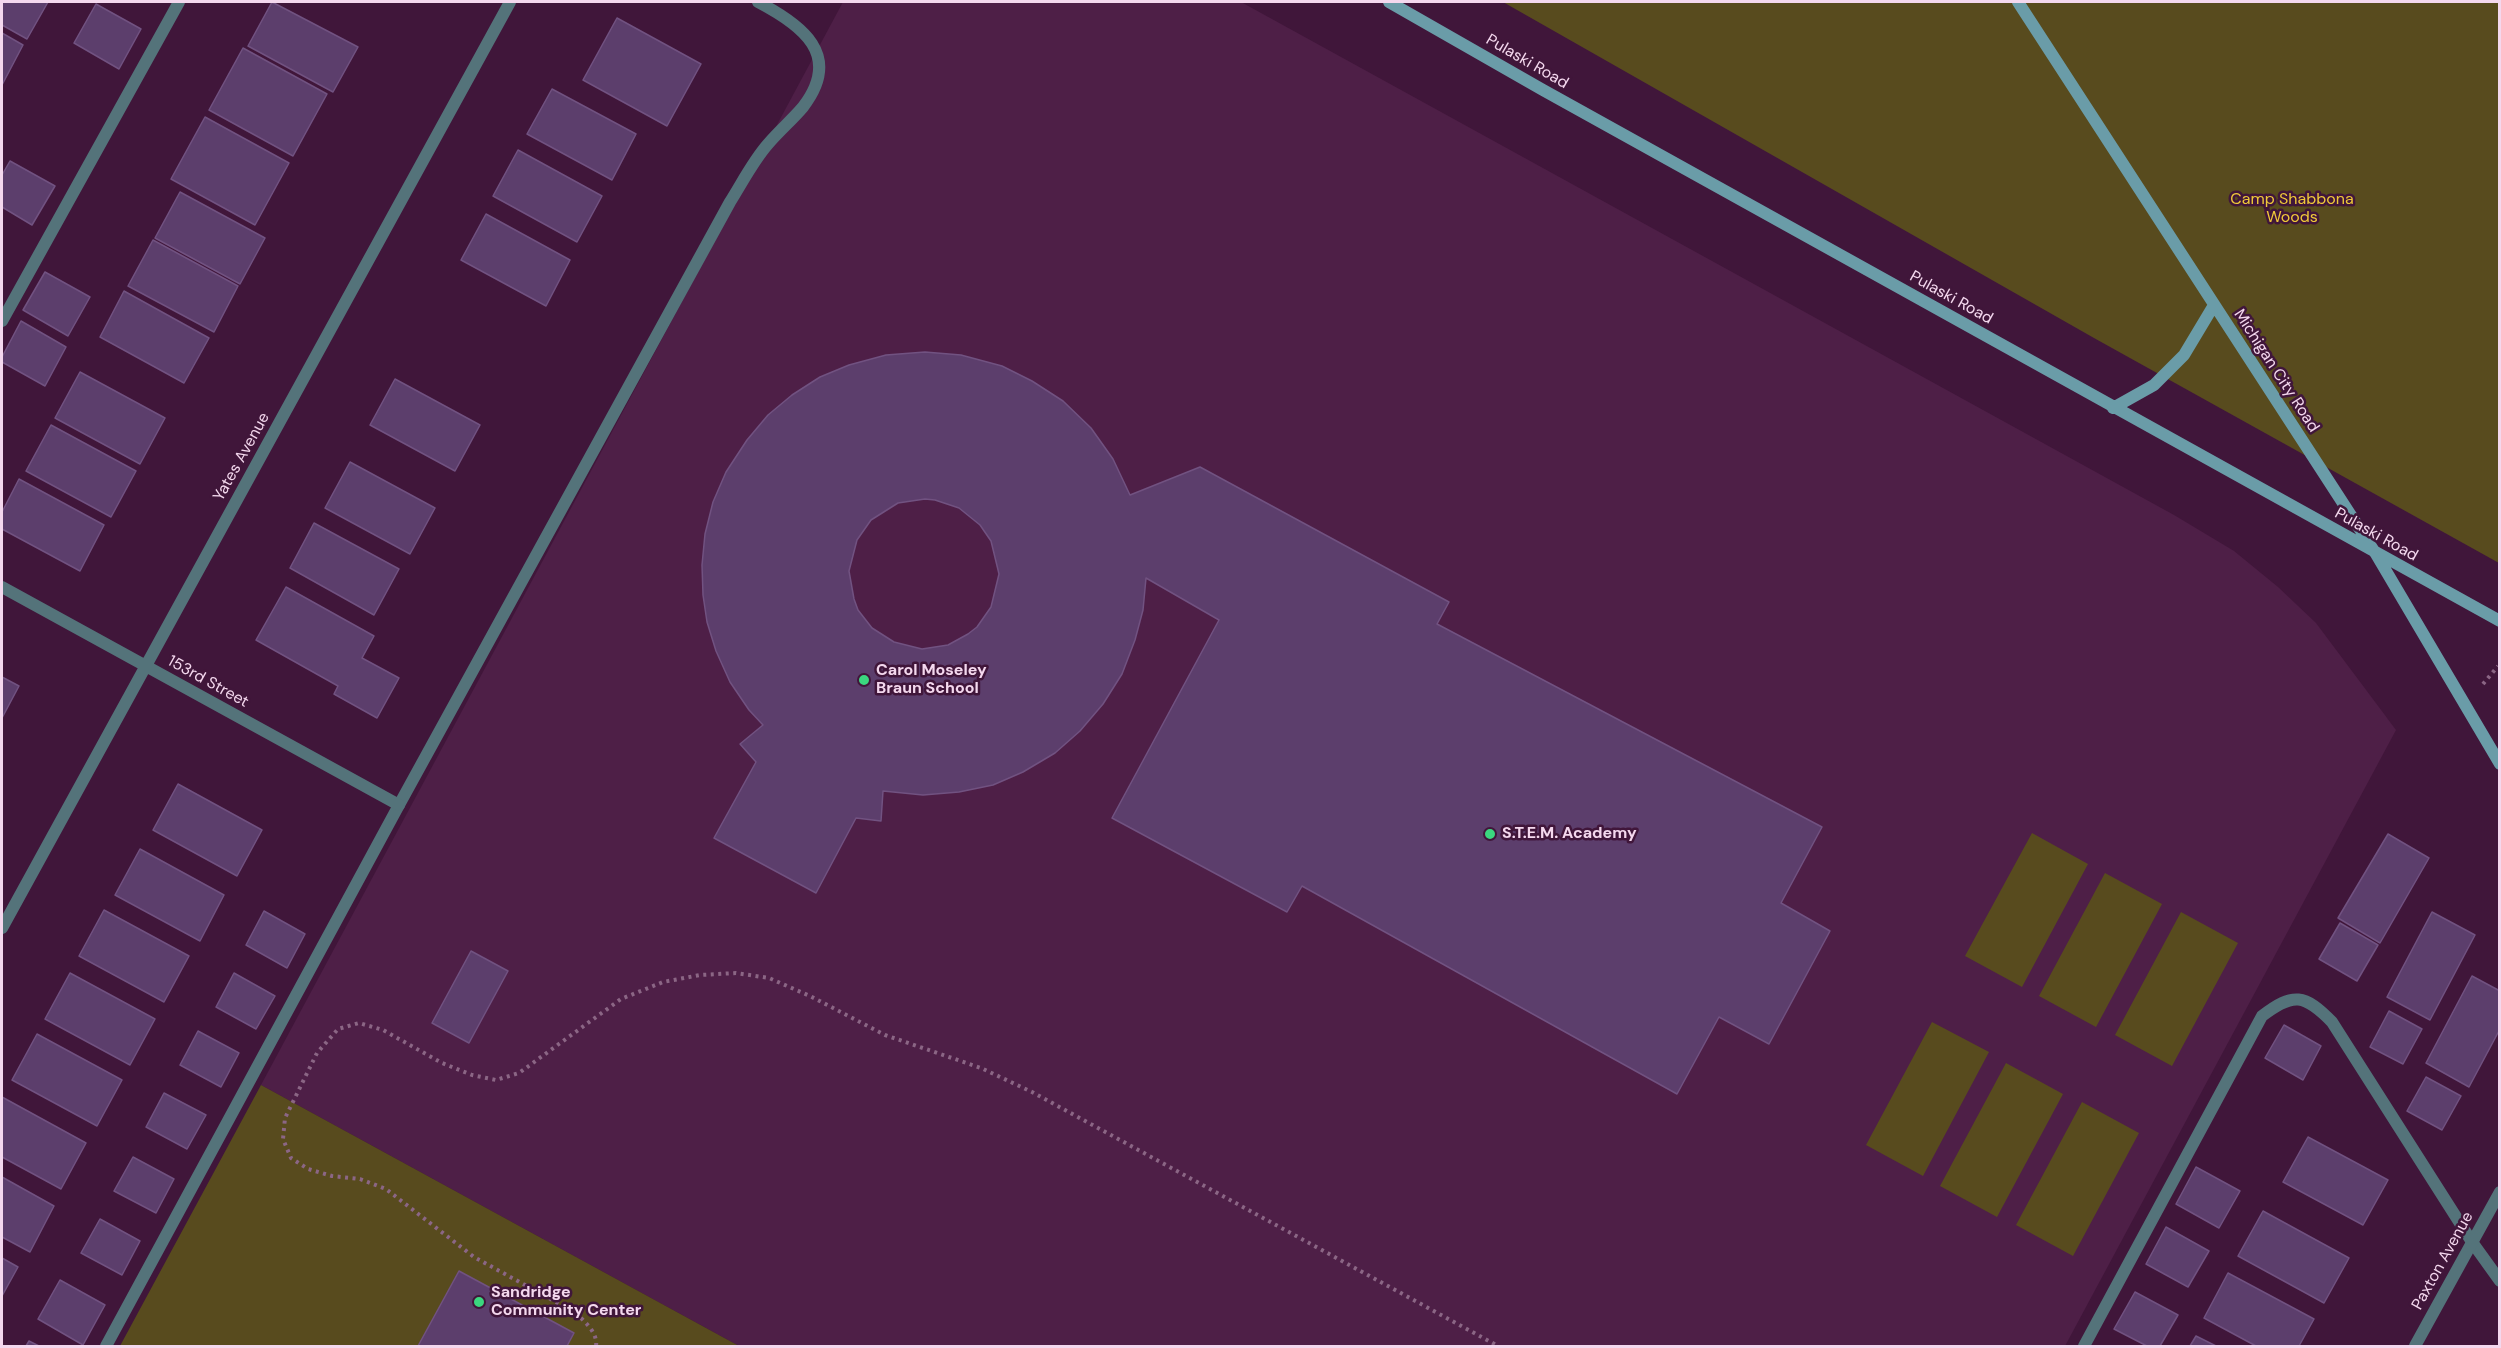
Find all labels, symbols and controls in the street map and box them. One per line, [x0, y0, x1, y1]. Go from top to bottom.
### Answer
street label: Pulaski Road [1482, 31, 1572, 93]
park label: Camp Shabbona Woods [2230, 190, 2354, 228]
street label: Pulaski Road [1906, 267, 1996, 329]
street label: Michigan City Road [2229, 306, 2323, 436]
street label: Yates Avenue [210, 409, 274, 505]
street label: Pulaski Road [2331, 504, 2421, 566]
street label: 153rd Street [164, 652, 252, 712]
place label: Carol Moseley Braun School [876, 661, 987, 699]
marker: Carol Moseley Braun School [857, 673, 871, 687]
place label: S.T.E.M. Academy [1502, 824, 1637, 844]
marker: S.T.E.M. Academy [1483, 827, 1497, 841]
street label: Paxton Avenue [2408, 1209, 2478, 1313]
place label: Sandridge Community Center [491, 1283, 641, 1321]
marker: Sandridge Community Center [472, 1295, 486, 1309]

